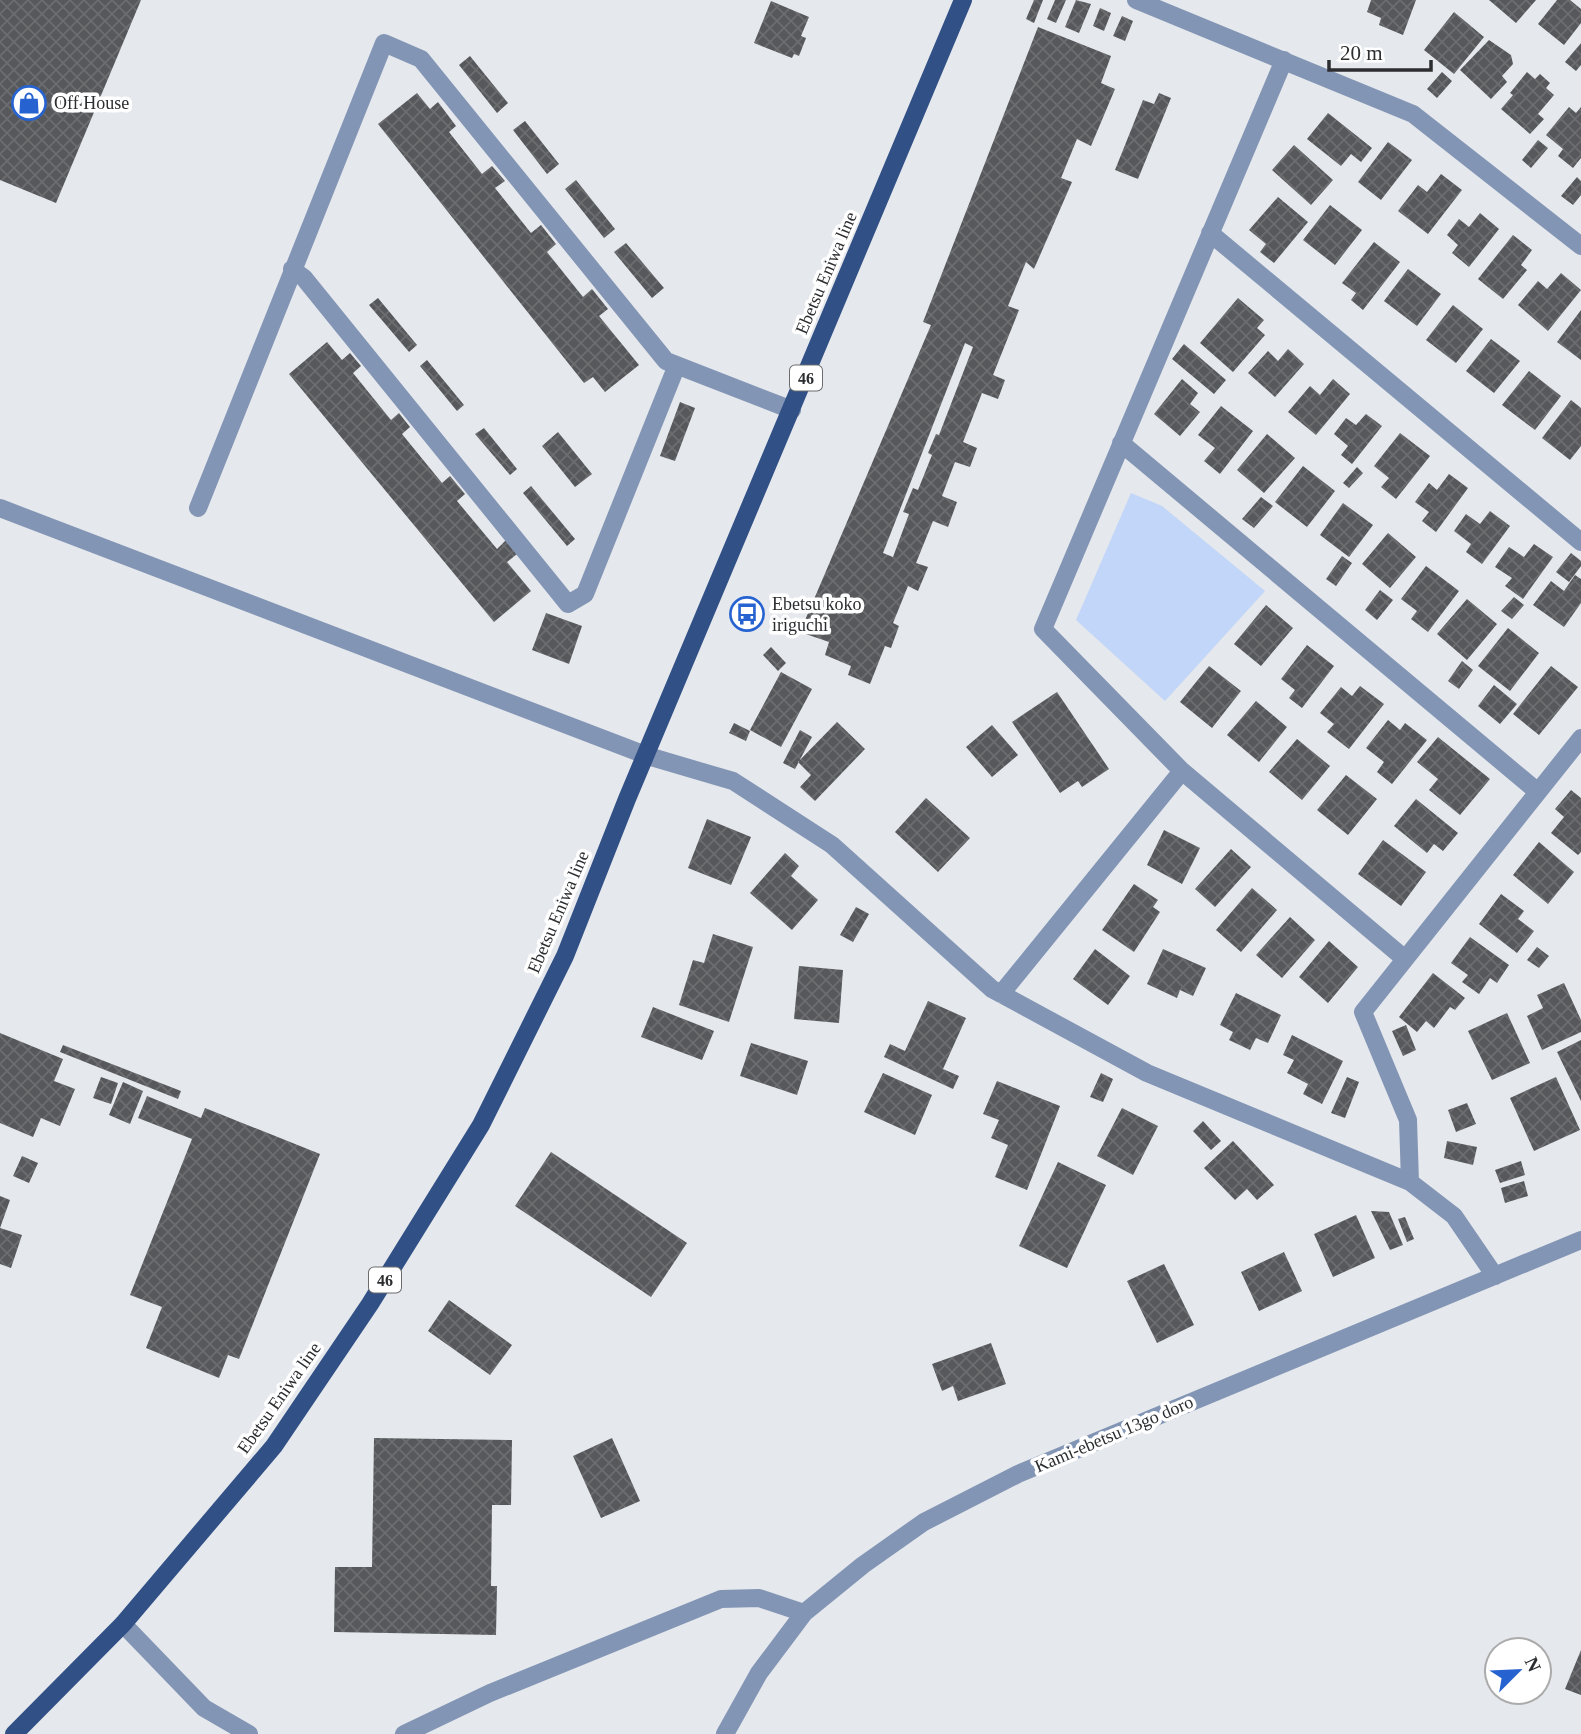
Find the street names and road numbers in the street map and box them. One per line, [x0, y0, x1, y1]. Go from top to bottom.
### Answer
street label: Ebetsu Eniwa line [791, 209, 861, 337]
road number: 46 [790, 366, 822, 390]
street label: Ebetsu Eniwa line [523, 848, 593, 976]
road number: 46 [369, 1268, 401, 1292]
street label: Ebetsu Eniwa line [233, 1339, 325, 1457]
street label: Kami-ebetsu 13go doro [1032, 1392, 1196, 1476]

